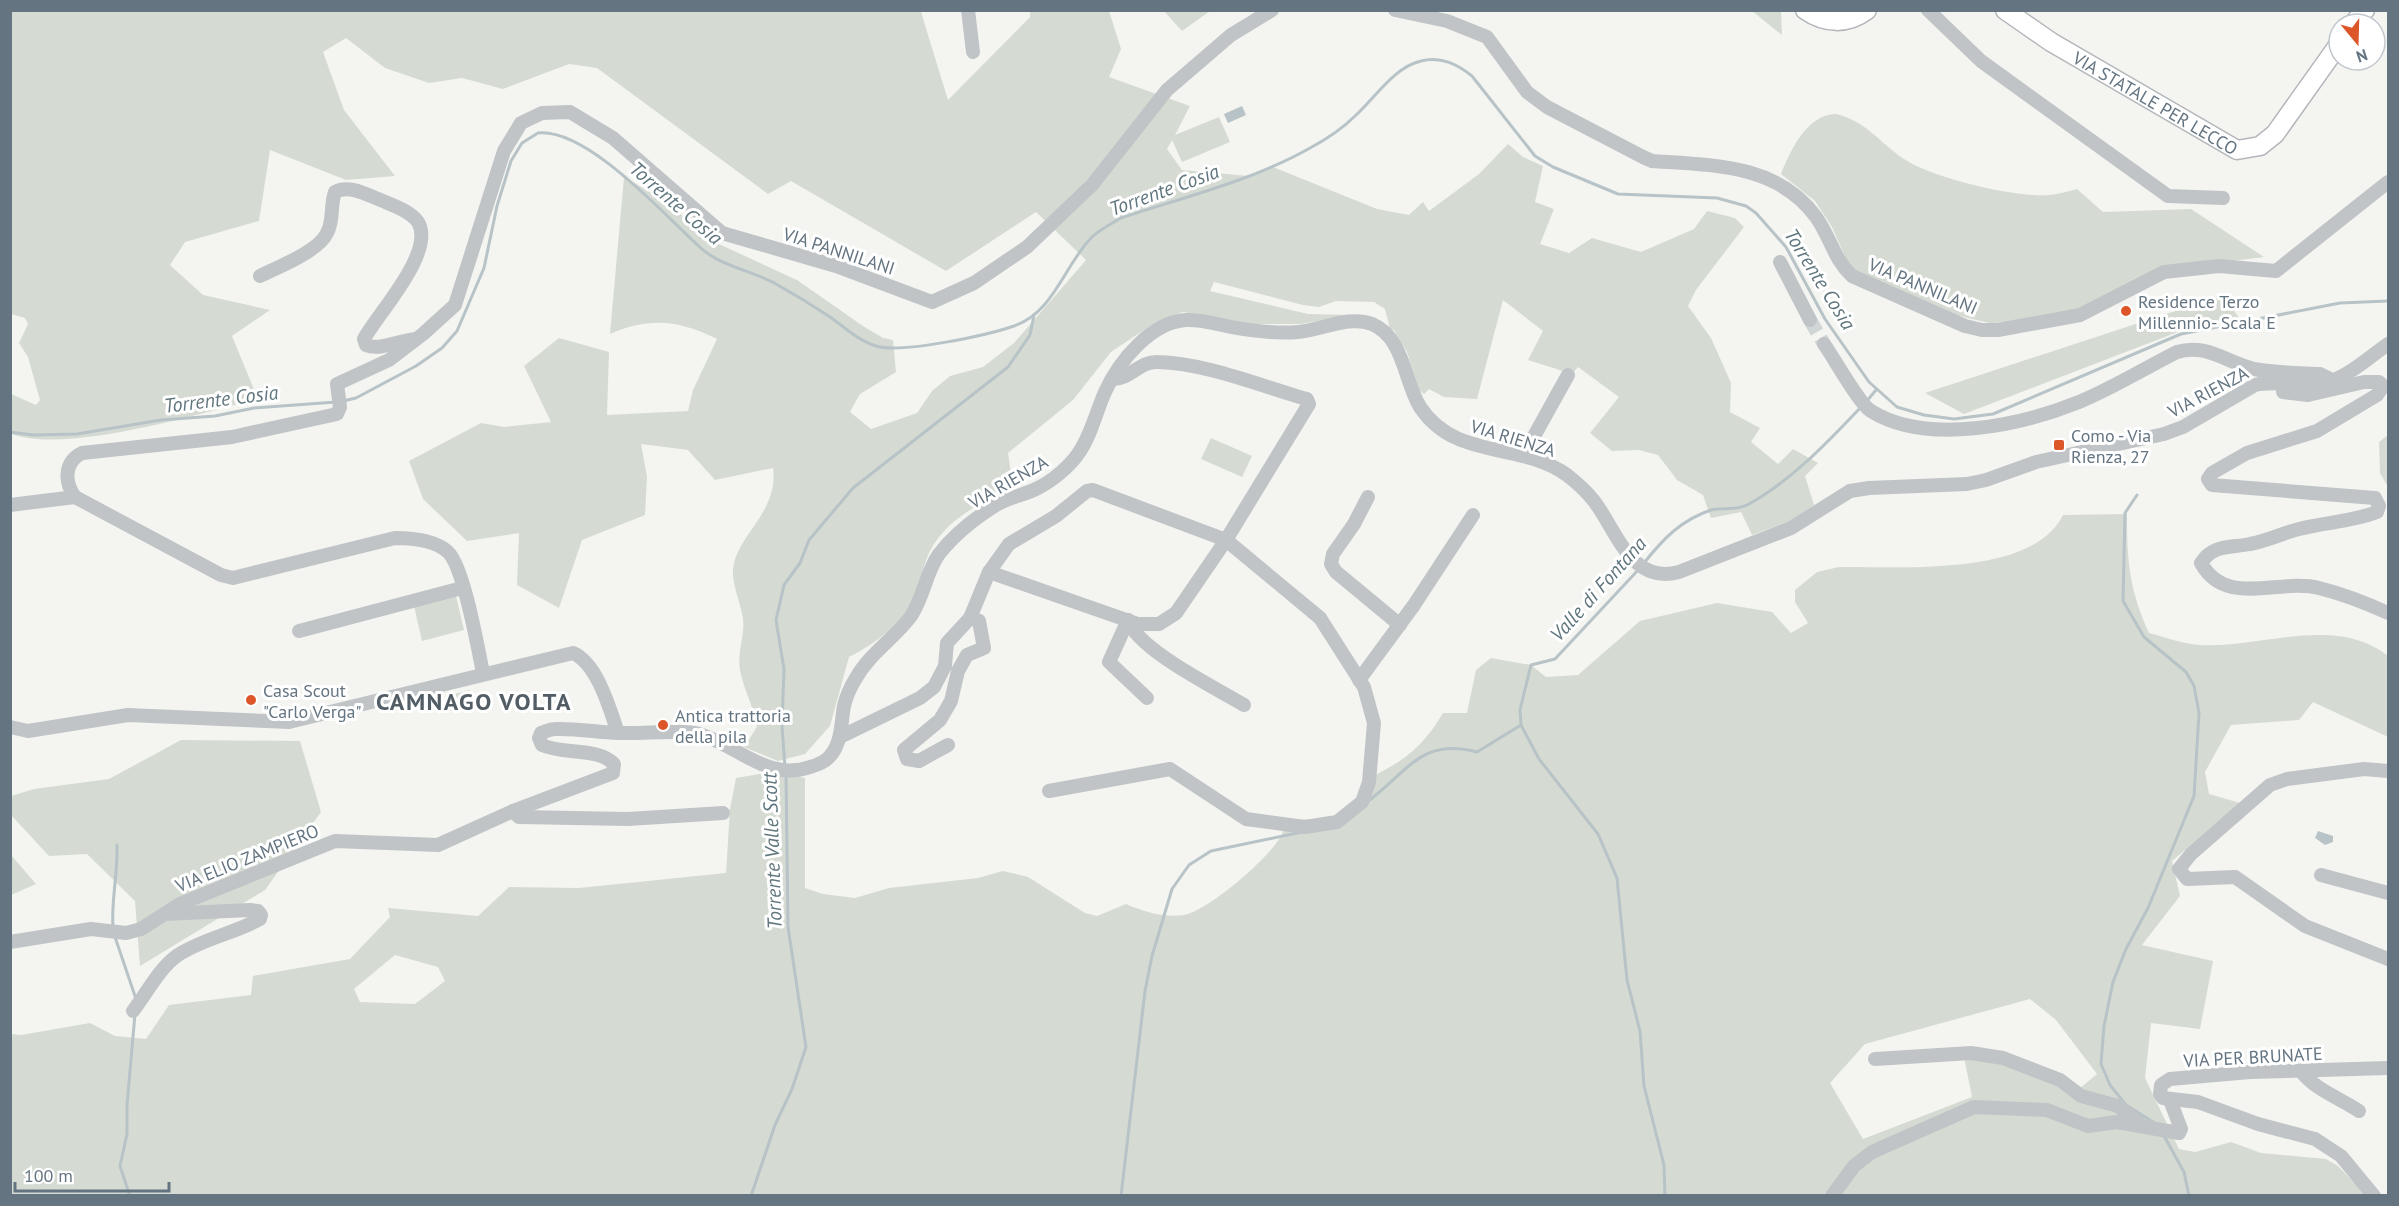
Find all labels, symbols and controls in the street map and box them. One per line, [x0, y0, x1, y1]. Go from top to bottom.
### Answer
north arrow [2327, 12, 2387, 72]
street label: VIA STATALE PER LECCO [2068, 45, 2242, 160]
text: N [2354, 45, 2370, 67]
water label: Torrente Cosia [624, 155, 728, 251]
water label: Torrente Cosia [1106, 158, 1223, 222]
street label: VIA PANNILANI [779, 222, 898, 280]
water label: Torrente Cosia [1779, 223, 1862, 335]
street label: VIA PANNILANI [1864, 252, 1981, 319]
place label: Residence Terzo Millennio- Scala E [2138, 290, 2276, 334]
marker: Residence Terzo Millennio- Scala E [2119, 304, 2133, 318]
street label: VIA RIENZA [2163, 361, 2253, 423]
water label: Torrente Cosia [162, 379, 280, 419]
street label: VIA RIENZA [1467, 414, 1559, 462]
place label: Como - Via Rienza, 27 [2071, 424, 2151, 468]
marker: Como - Via Rienza, 27 [2052, 438, 2066, 452]
street label: VIA RIENZA [963, 450, 1052, 514]
water label: Valle di Fontana [1544, 531, 1652, 647]
place label: Casa Scout "Carlo Verga" [263, 679, 361, 723]
district label: CAMNAGO VOLTA [376, 686, 572, 717]
marker: Casa Scout "Carlo Verga" [244, 693, 258, 707]
place label: Antica trattoria della pila [675, 704, 791, 748]
marker: Antica trattoria della pila [656, 718, 670, 732]
water label: Torrente Valle Scott [756, 770, 788, 930]
street label: VIA ELIO ZAMPIERO [171, 819, 322, 898]
street label: VIA PER BRUNATE [2182, 1042, 2323, 1072]
scale bar [15, 1155, 170, 1193]
text: 100 m [24, 1164, 73, 1187]

